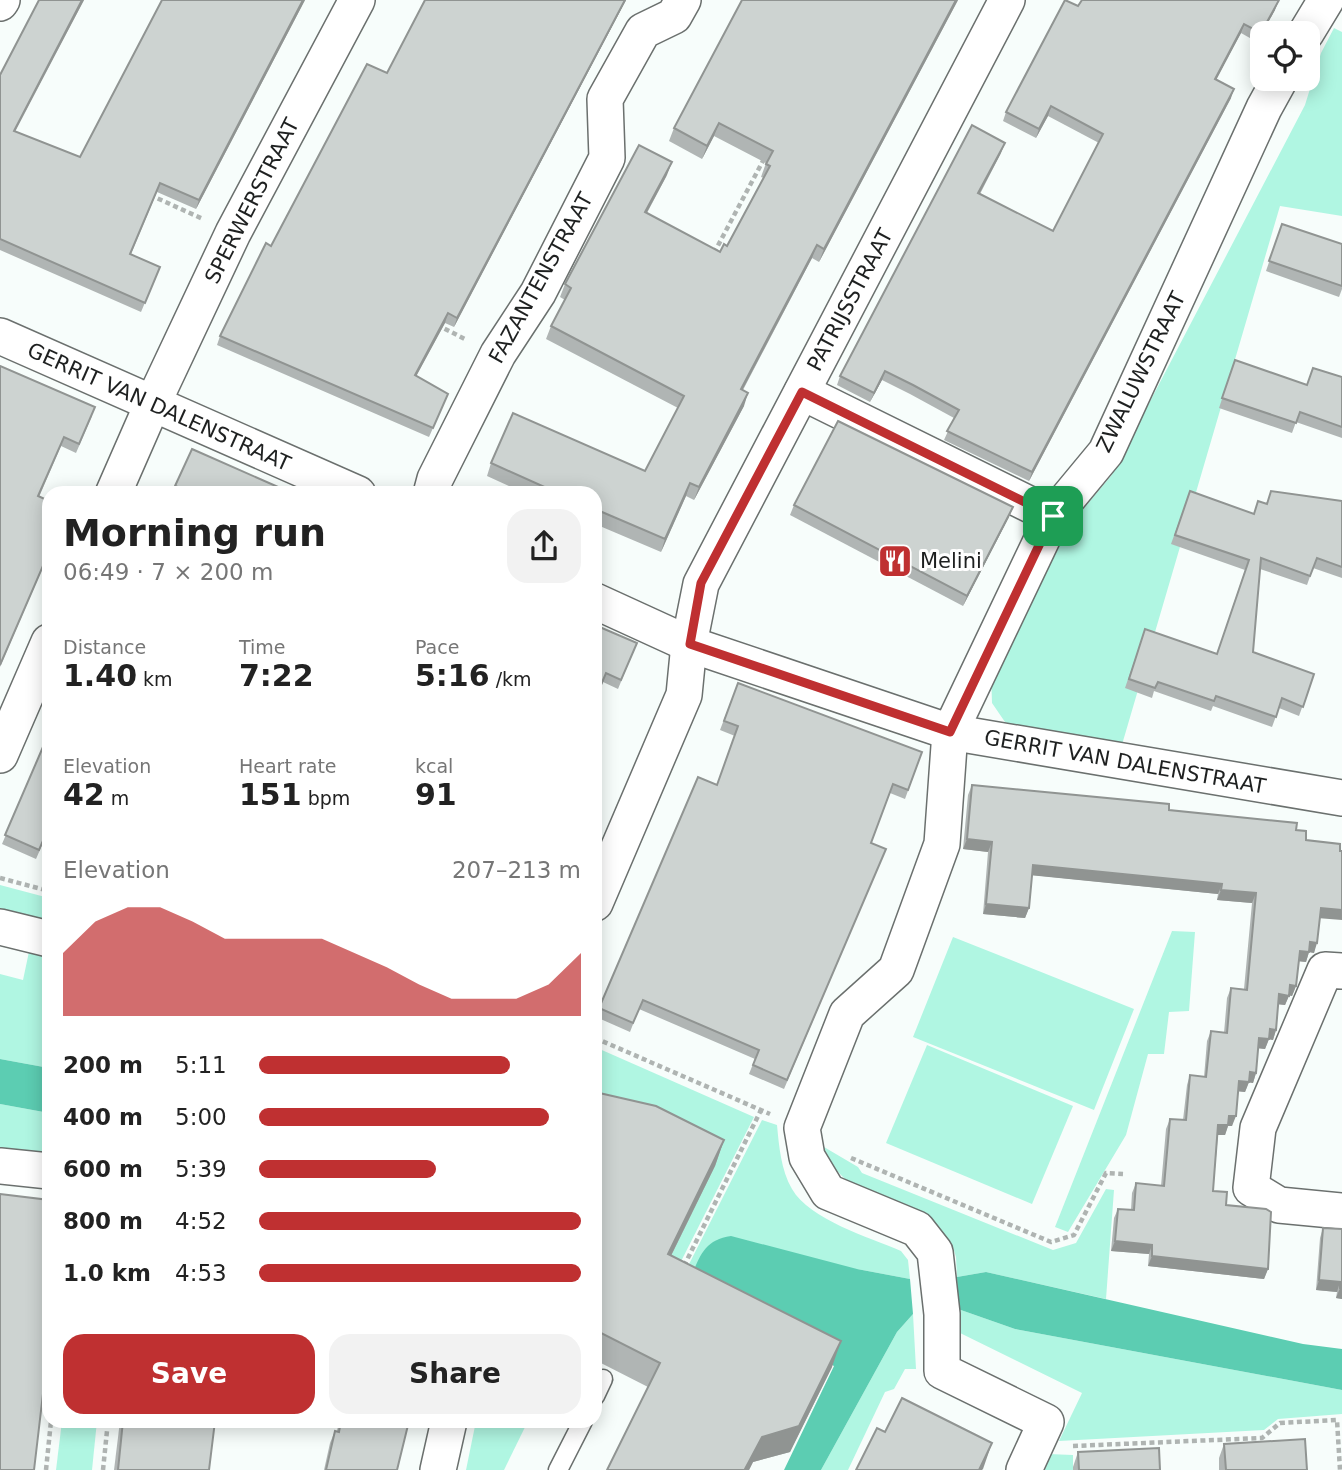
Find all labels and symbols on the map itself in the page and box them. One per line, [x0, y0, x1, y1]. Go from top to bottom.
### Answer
street label: SPERWERSTRAAT [200, 114, 304, 288]
street label: FAZANTENSTRAAT [484, 188, 598, 367]
street label: PATRIJSSTRAAT [802, 225, 898, 375]
street label: ZWALUWSTRAAT [1092, 288, 1190, 456]
street label: GERRIT VAN DALENSTRAAT [24, 338, 294, 476]
pin [1023, 486, 1083, 546]
restaurant icon: Melini [876, 542, 914, 580]
place label: Melini [920, 549, 982, 573]
street label: GERRIT VAN DALENSTRAAT [982, 725, 1268, 799]

